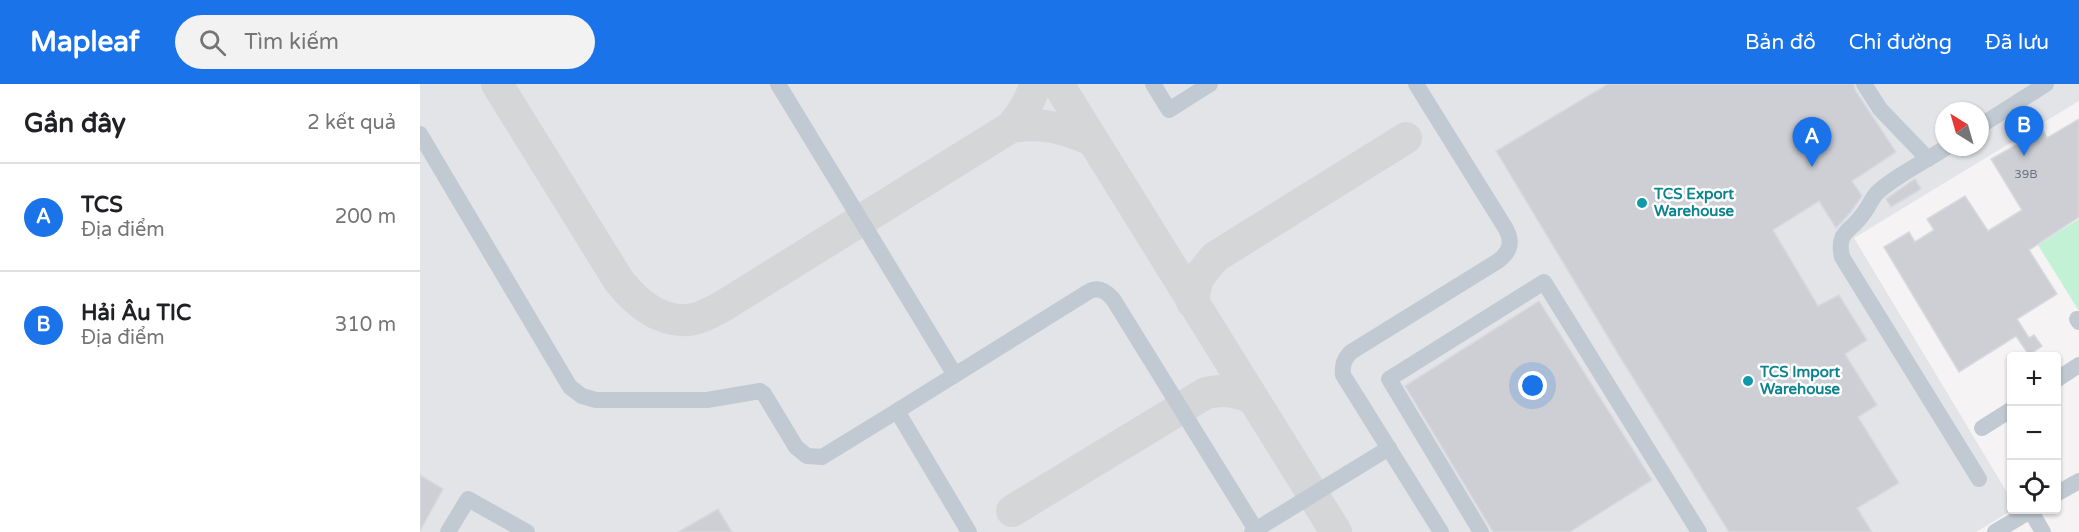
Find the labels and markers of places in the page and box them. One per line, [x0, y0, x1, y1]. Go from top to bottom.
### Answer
pin: B [2004, 106, 2044, 156]
pin: A [1792, 118, 1832, 167]
place label: TCS Export Warehouse [1653, 185, 1735, 220]
marker: TCS Export Warehouse [1635, 196, 1649, 210]
place label: TCS Import Warehouse [1759, 363, 1841, 398]
marker: TCS Import Warehouse [1741, 374, 1755, 388]

